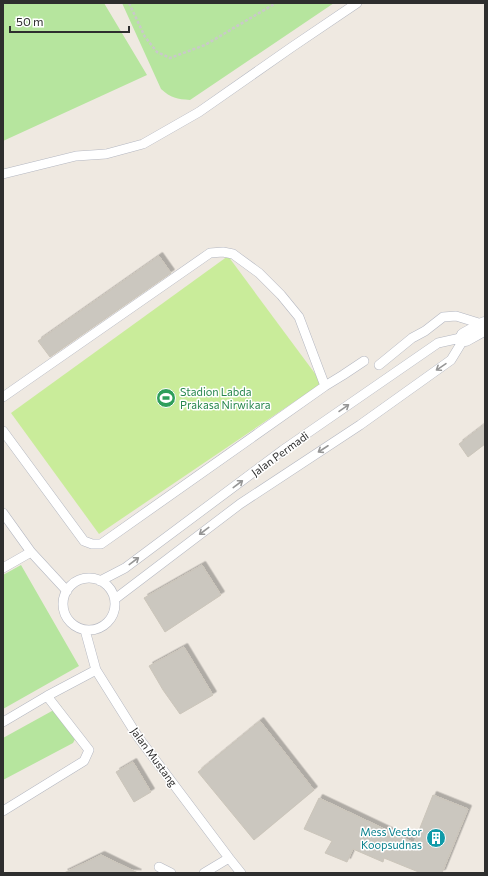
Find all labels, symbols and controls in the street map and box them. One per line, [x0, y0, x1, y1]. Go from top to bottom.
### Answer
scale bar [10, 8, 129, 34]
text: 50 m [16, 14, 44, 28]
one-way arrow [436, 363, 447, 371]
place label: Stadion Labda Prakasa Nirwikara [180, 385, 270, 411]
sports icon: Stadion Labda Prakasa Nirwikara [155, 387, 177, 409]
one-way arrow [338, 404, 349, 412]
street label: Jalan Permadi [249, 428, 311, 479]
one-way arrow [317, 444, 328, 453]
one-way arrow [232, 480, 243, 488]
one-way arrow [199, 527, 210, 535]
one-way arrow [128, 557, 139, 566]
street label: Jalan Mustang [128, 725, 180, 789]
place label: Mess Vector Koopsudnas [360, 825, 423, 851]
building icon: Mess Vector Koopsudnas [425, 827, 447, 849]

